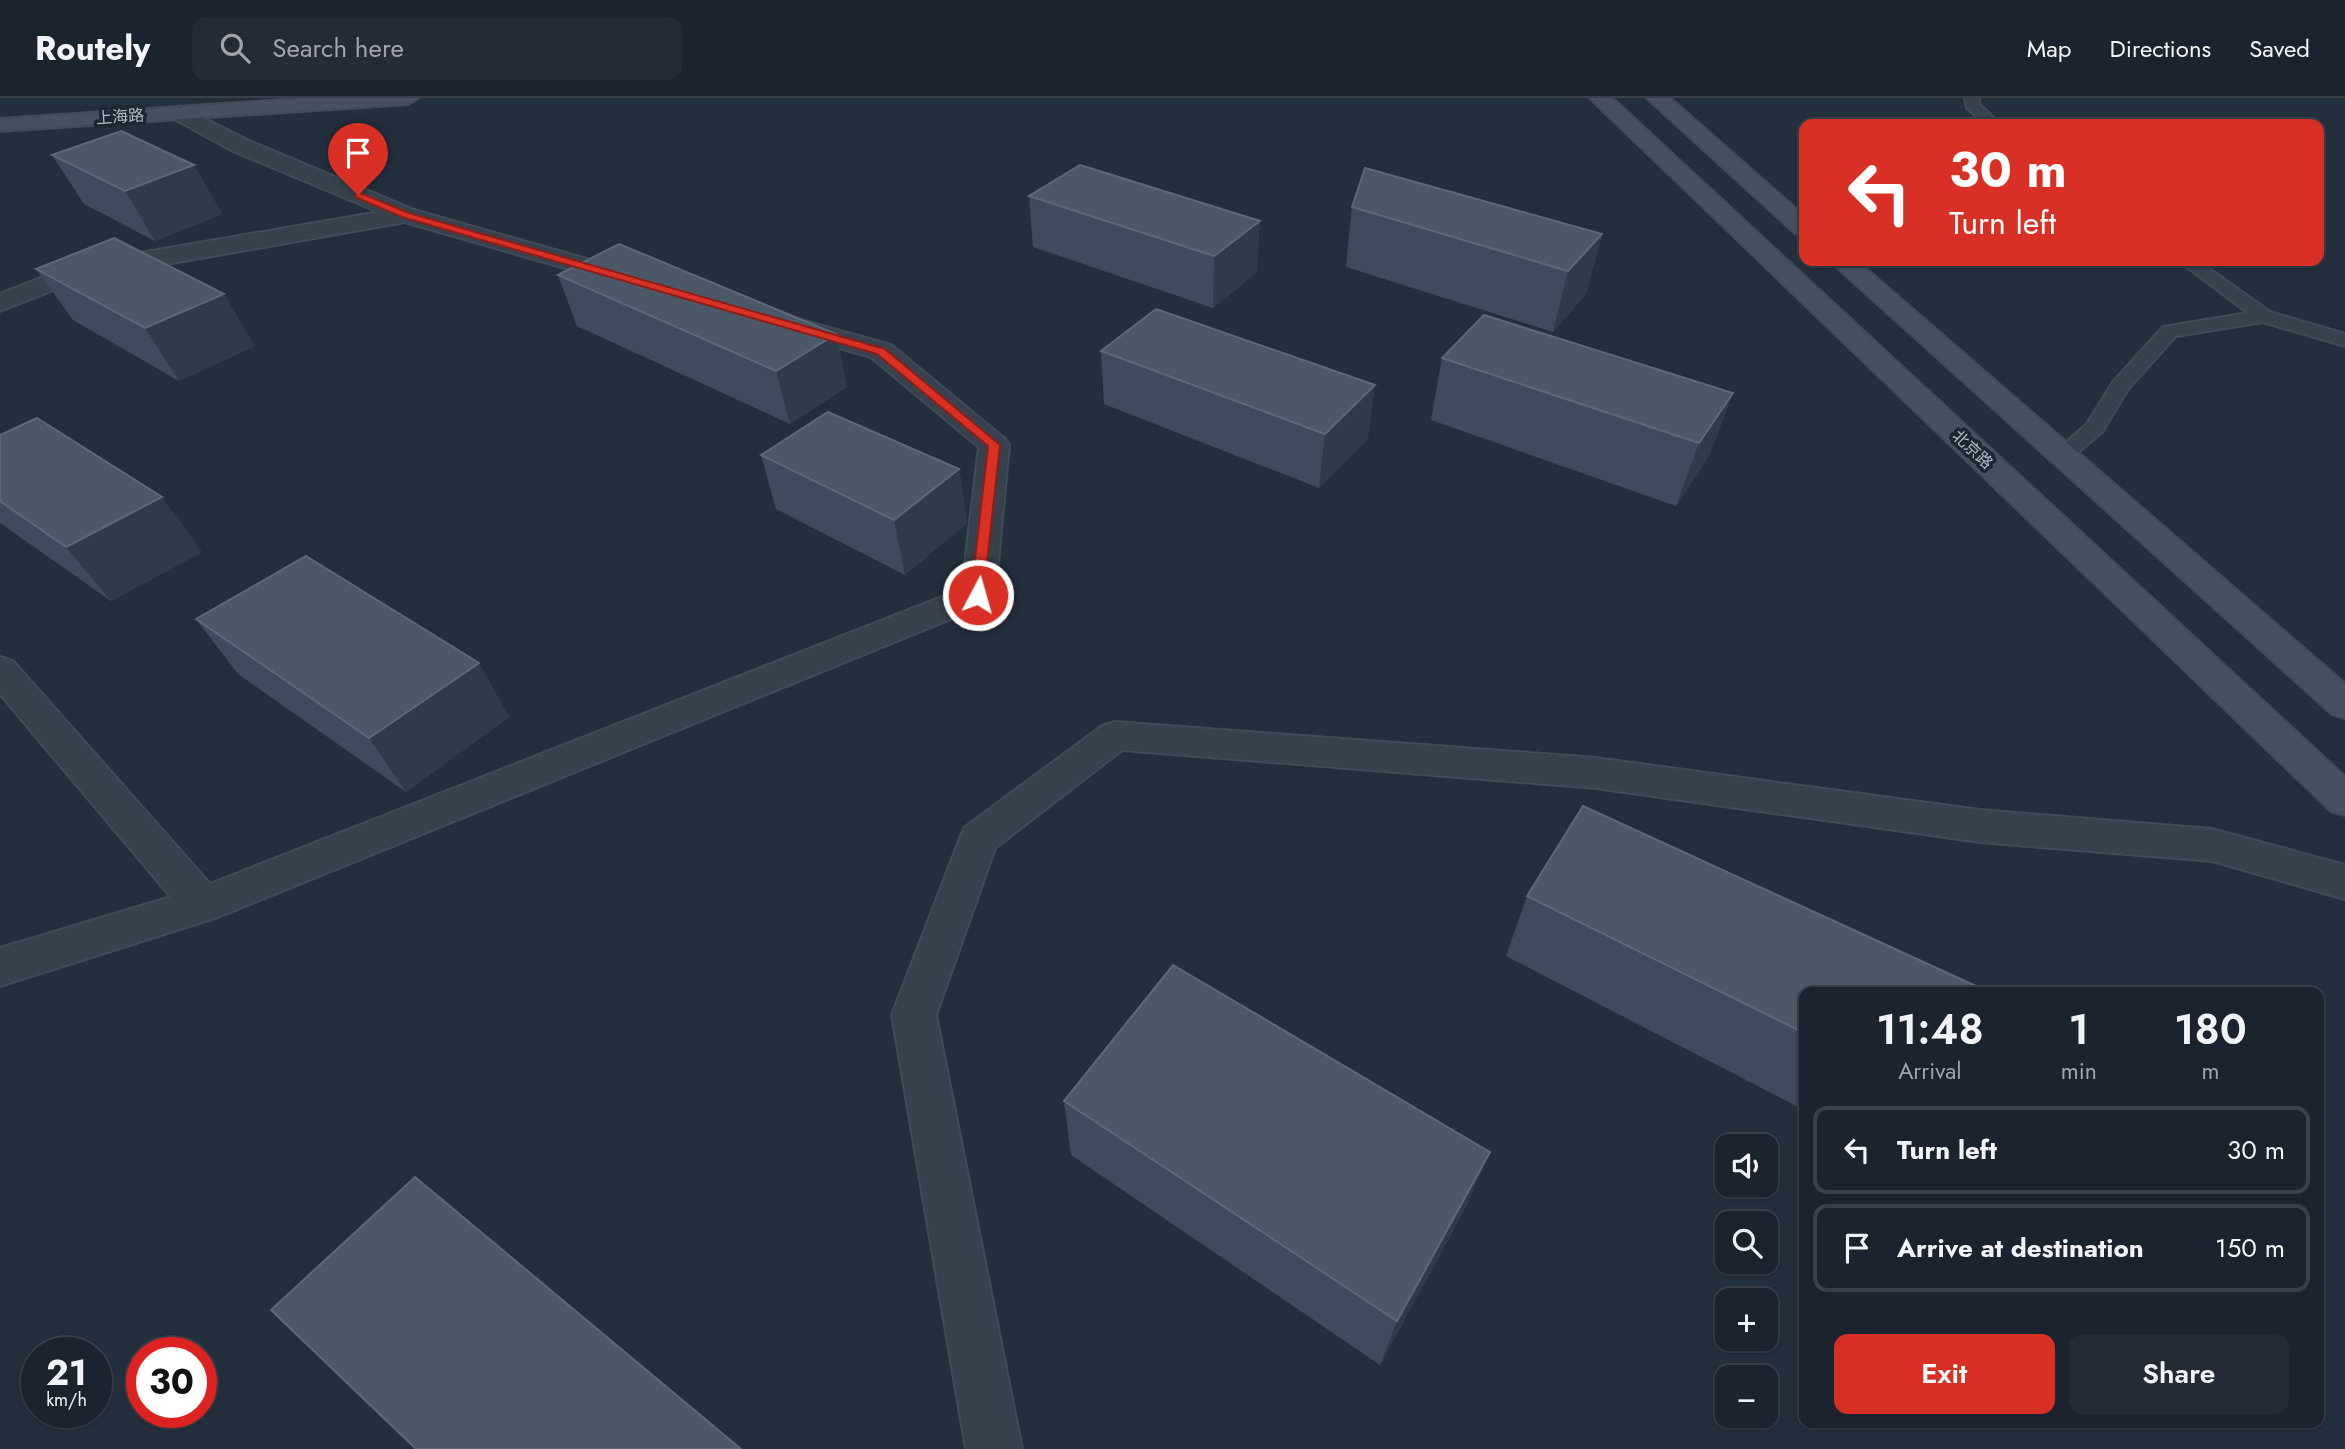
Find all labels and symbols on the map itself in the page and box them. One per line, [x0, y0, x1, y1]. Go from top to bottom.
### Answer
street label: 上海路 [95, 103, 145, 130]
pin [328, 123, 388, 195]
street label: 北京路 [1947, 425, 1998, 474]
position arrow [941, 558, 1015, 632]
speed limit sign: 30 [126, 1337, 217, 1428]

